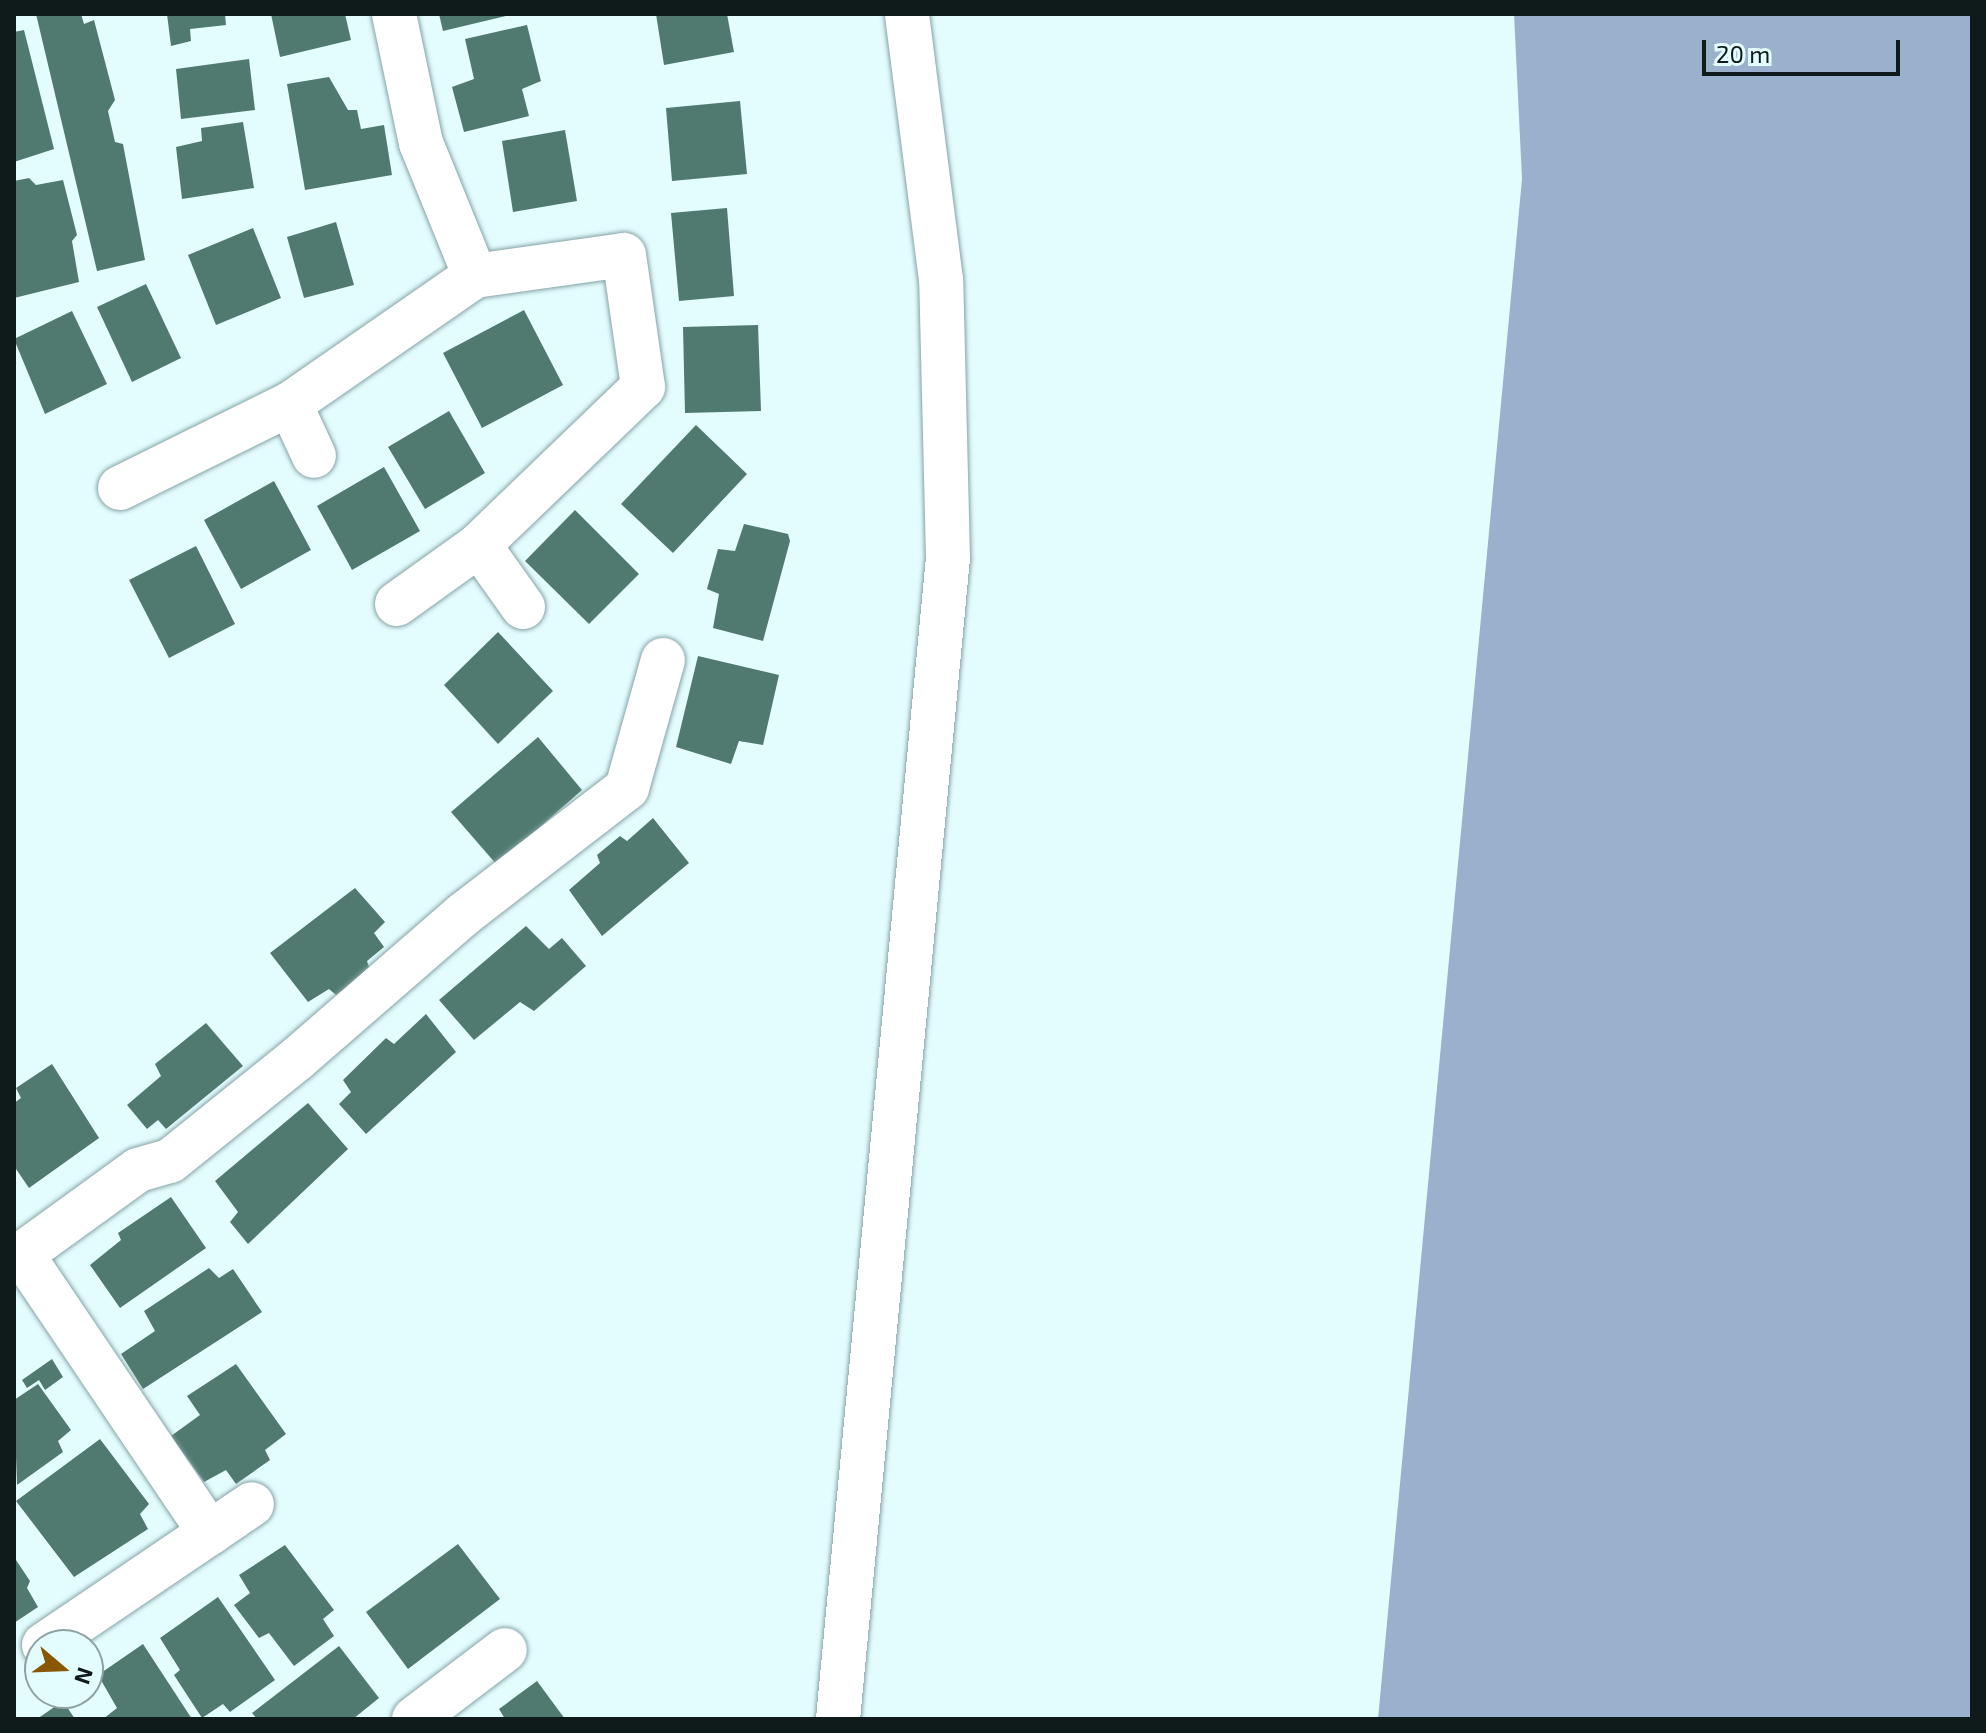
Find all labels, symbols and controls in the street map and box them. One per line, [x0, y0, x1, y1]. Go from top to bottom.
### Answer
scale bar [1706, 24, 1904, 74]
text: 20 m [1716, 39, 1770, 68]
north arrow [24, 1629, 104, 1709]
text: N [70, 1664, 100, 1688]

